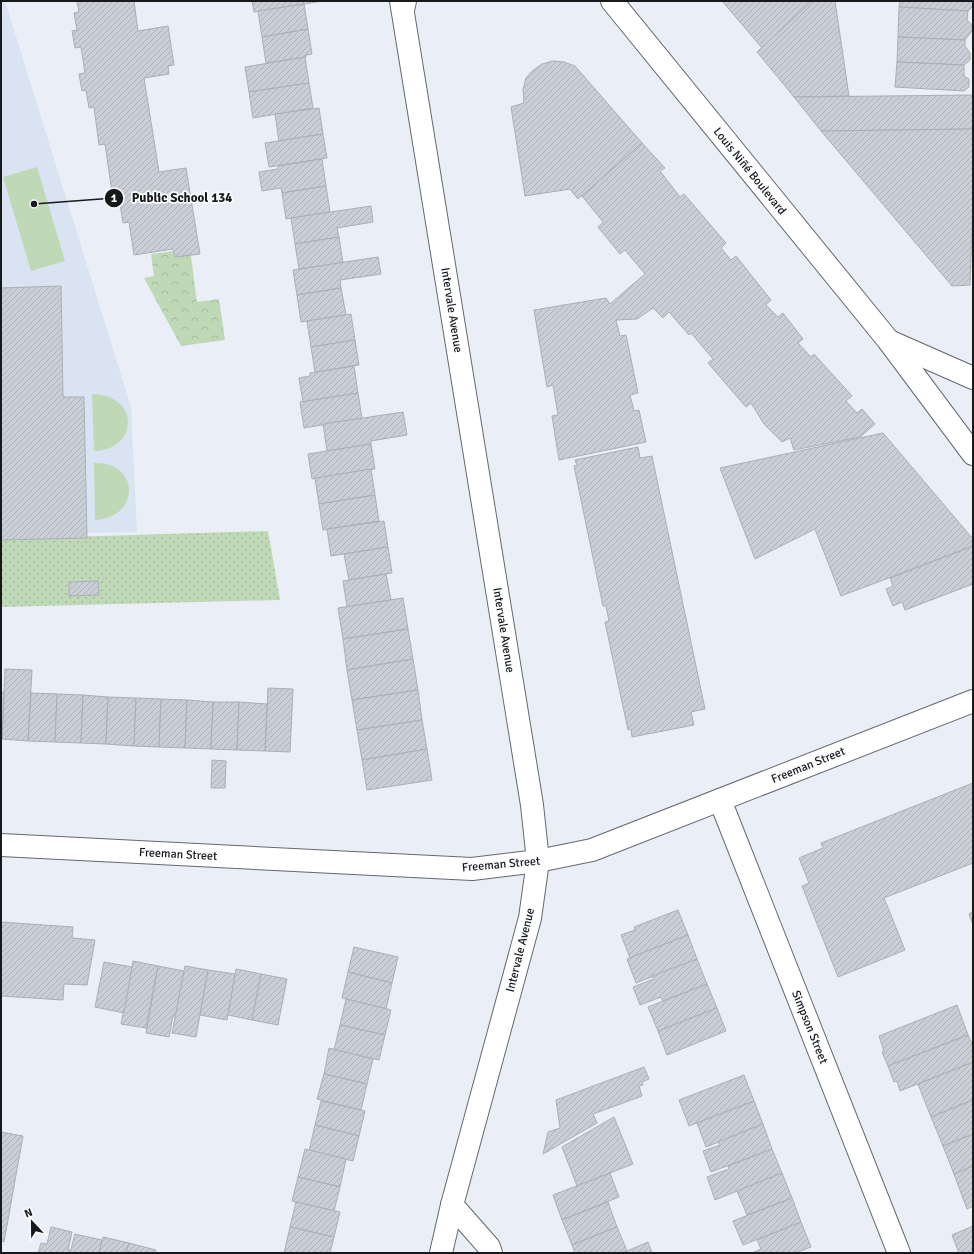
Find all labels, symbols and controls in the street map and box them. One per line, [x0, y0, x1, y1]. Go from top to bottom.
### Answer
street label: Louis Niñé Boulevard [710, 125, 789, 218]
callout: Public School 134 [104, 185, 241, 210]
text: Public School 134 [132, 190, 232, 206]
text: 1 [111, 191, 118, 206]
street label: Intervale Avenue [437, 266, 466, 354]
street label: Intervale Avenue [489, 586, 518, 674]
street label: Freeman Street [769, 744, 847, 787]
street label: Freeman Street [138, 845, 217, 864]
street label: Freeman Street [461, 854, 541, 875]
street label: Intervale Avenue [503, 907, 538, 994]
street label: Simpson Street [788, 988, 831, 1066]
north arrow [12, 1202, 52, 1242]
text: N [22, 1206, 34, 1221]

